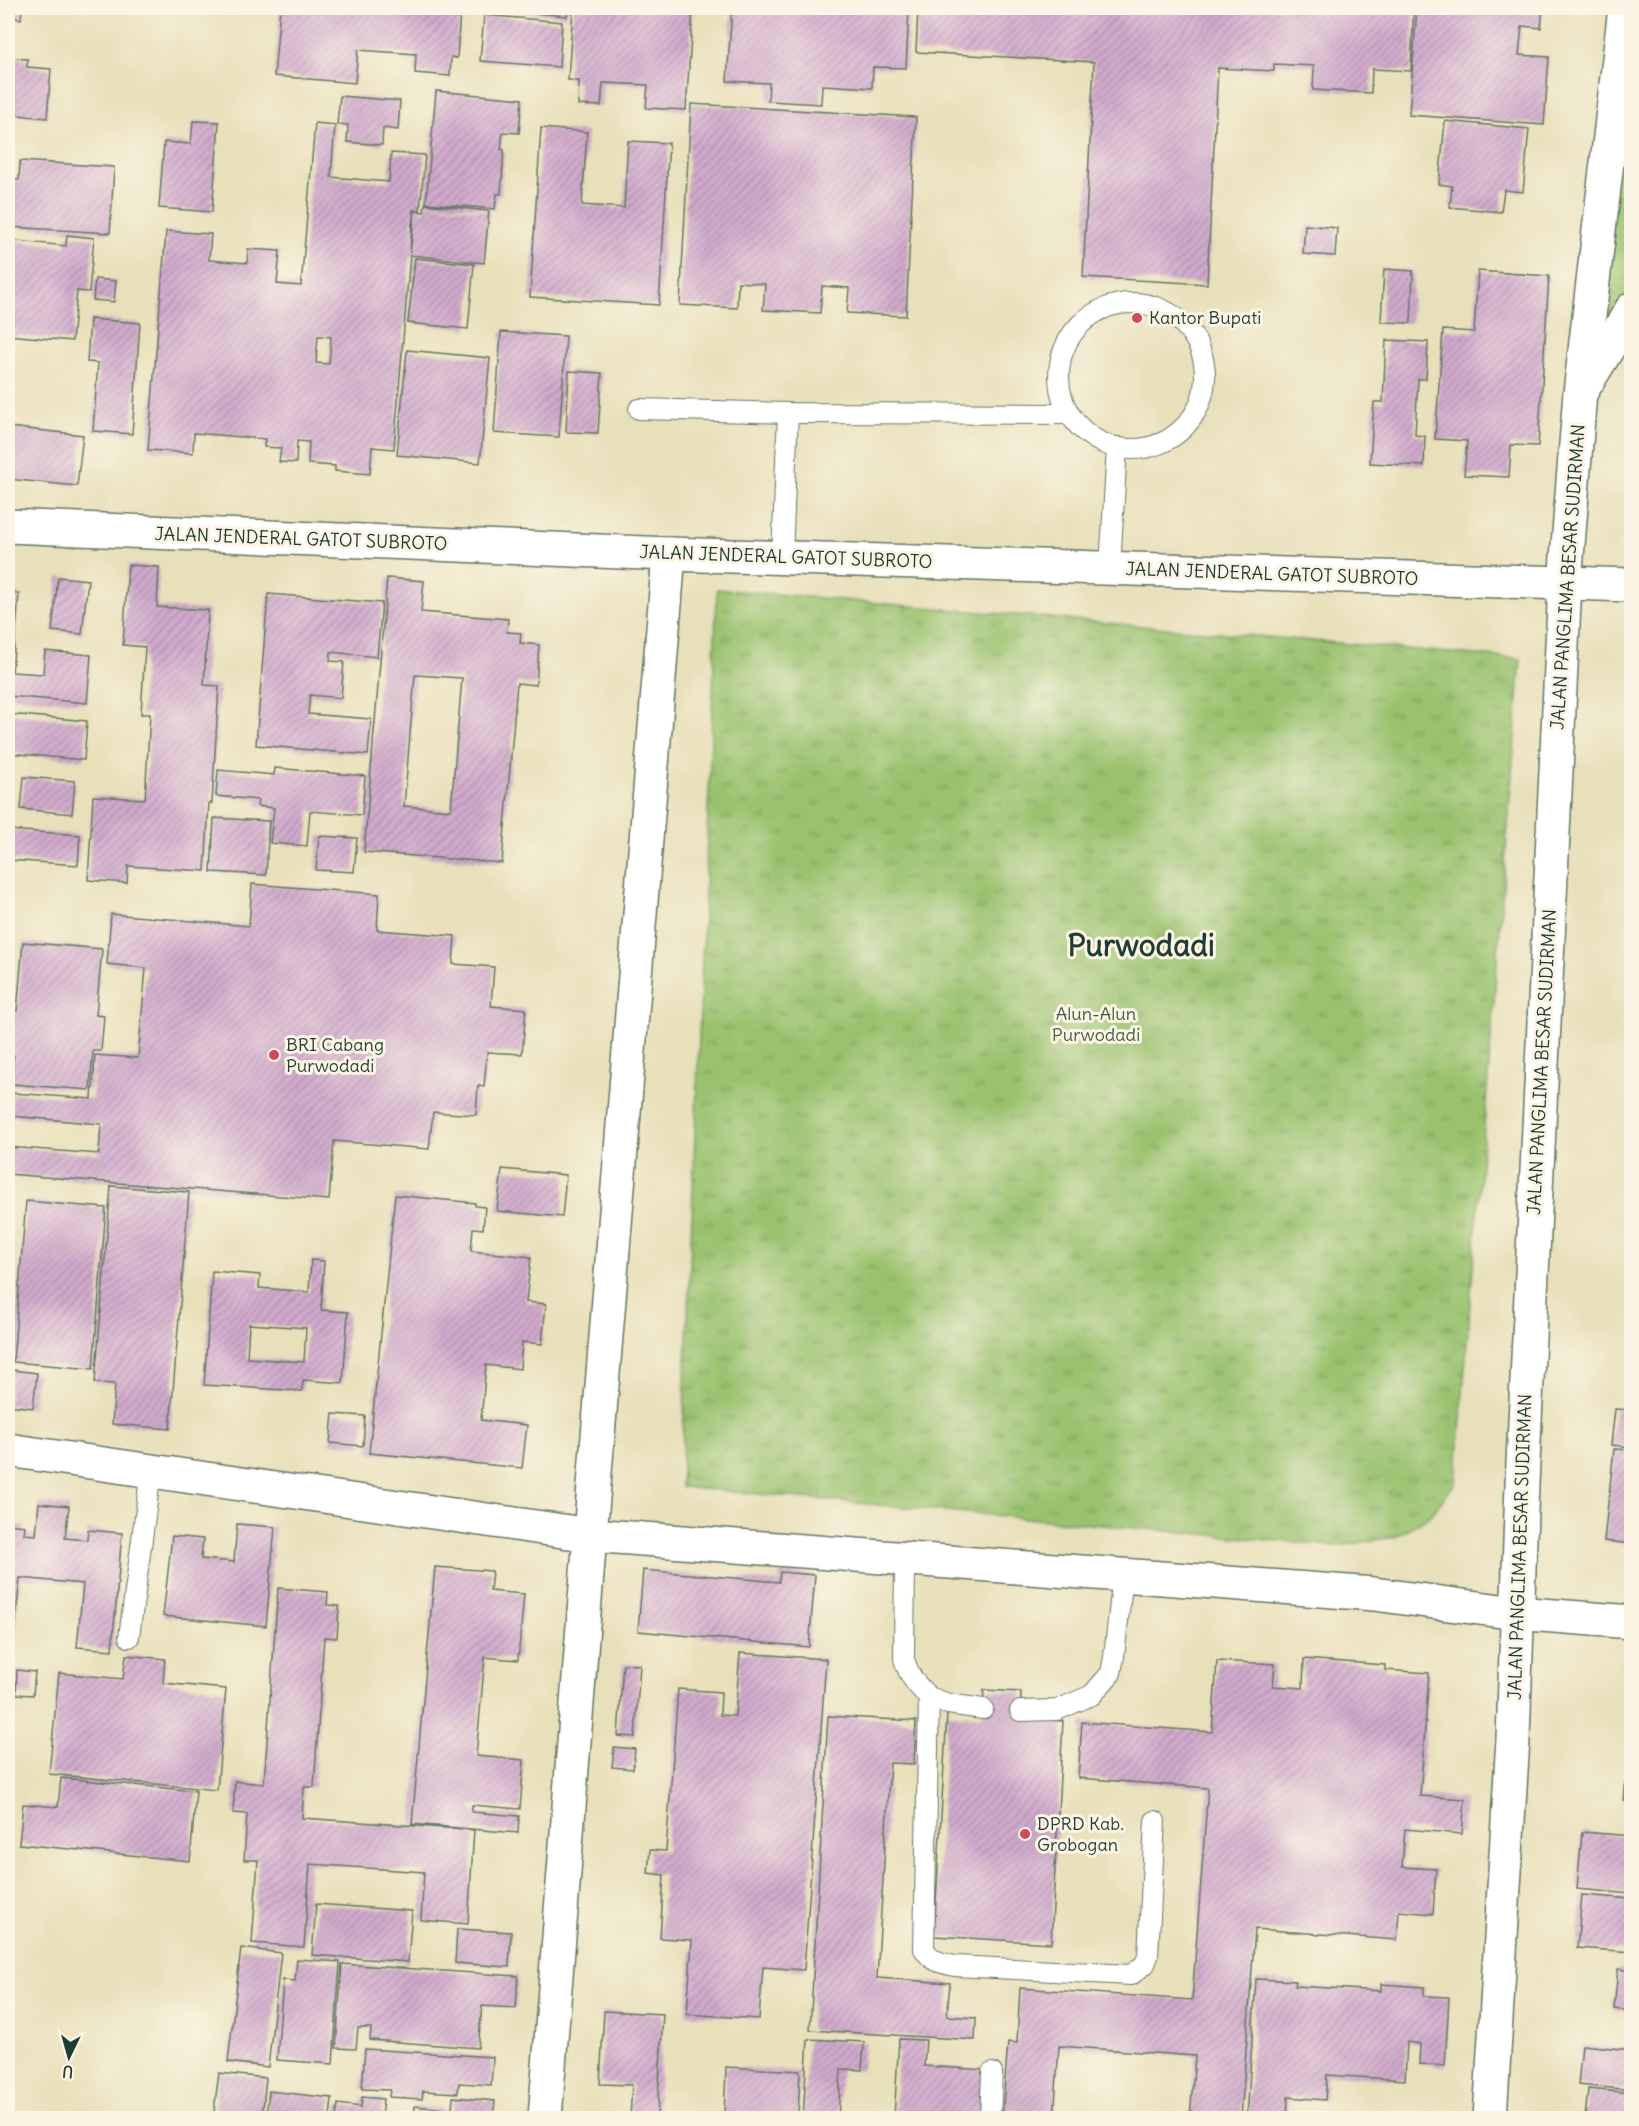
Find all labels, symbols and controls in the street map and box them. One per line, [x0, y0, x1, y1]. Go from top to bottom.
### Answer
place label: Kantor Bupati [1149, 306, 1261, 329]
marker: Kantor Bupati [1130, 311, 1144, 325]
street label: JALAN PANGLIMA BESAR SUDIRMAN [1545, 423, 1590, 731]
street label: JALAN JENDERAL GATOT SUBROTO [154, 522, 448, 555]
street label: JALAN JENDERAL GATOT SUBROTO [639, 540, 933, 573]
street label: JALAN JENDERAL GATOT SUBROTO [1125, 557, 1419, 590]
street label: JALAN PANGLIMA BESAR SUDIRMAN [1522, 908, 1561, 1216]
district label: Purwodadi [1067, 926, 1215, 964]
park label: Alun-Alun Purwodadi [1052, 1002, 1140, 1046]
place label: BRI Cabang Purwodadi [286, 1033, 384, 1077]
marker: BRI Cabang Purwodadi [267, 1048, 281, 1062]
street label: JALAN PANGLIMA BESAR SUDIRMAN [1503, 1393, 1536, 1701]
place label: DPRD Kab. Grobogan [1037, 1812, 1124, 1856]
marker: DPRD Kab. Grobogan [1018, 1827, 1032, 1841]
north arrow [39, 2027, 99, 2087]
text: U [61, 2062, 74, 2082]

